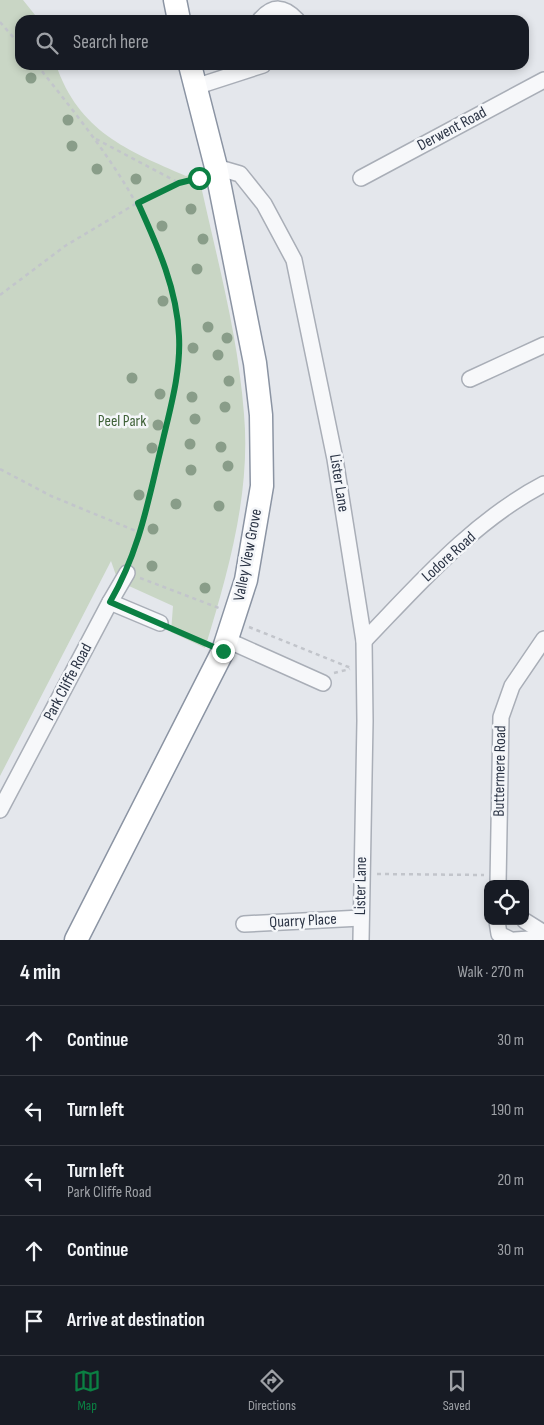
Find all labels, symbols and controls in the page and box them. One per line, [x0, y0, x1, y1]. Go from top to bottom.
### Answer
search box [15, 15, 529, 70]
icon: search [33, 29, 61, 57]
text: Search here [73, 31, 149, 54]
street label: Derwent Road [414, 103, 490, 155]
route start [188, 167, 211, 190]
park label: Peel Park [98, 412, 146, 431]
street label: Lister Lane [325, 453, 353, 513]
street label: Valley View Grove [230, 507, 266, 603]
street label: Lodore Road [418, 528, 480, 586]
street label: Park Cliffe Road [40, 640, 96, 724]
route end [212, 640, 235, 663]
street label: Buttermere Road [490, 725, 510, 817]
street label: Lister Lane [351, 857, 371, 915]
map controls [484, 880, 529, 925]
button: locate [484, 880, 529, 925]
street label: Quarry Place [269, 910, 337, 932]
text: 4 min [20, 960, 61, 985]
text: Walk · 270 m [458, 963, 524, 982]
icon: ahead [20, 1027, 48, 1055]
text: Continue [67, 1029, 128, 1052]
text: 30 m [497, 1031, 524, 1050]
icon: left [20, 1097, 48, 1125]
text: Turn left [67, 1099, 124, 1122]
text: 190 m [491, 1101, 524, 1120]
text: Turn left [67, 1160, 124, 1183]
icon: left [20, 1167, 48, 1195]
text: 20 m [497, 1171, 524, 1190]
text: Park Cliffe Road [67, 1183, 151, 1202]
icon: ahead [20, 1237, 48, 1265]
text: Continue [67, 1239, 128, 1262]
text: 30 m [497, 1241, 524, 1260]
icon: arrive [20, 1307, 48, 1335]
text: Arrive at destination [67, 1309, 205, 1332]
tab: Map [73, 1367, 101, 1414]
tab: Directions [248, 1367, 296, 1414]
tab: Saved [443, 1367, 471, 1414]

